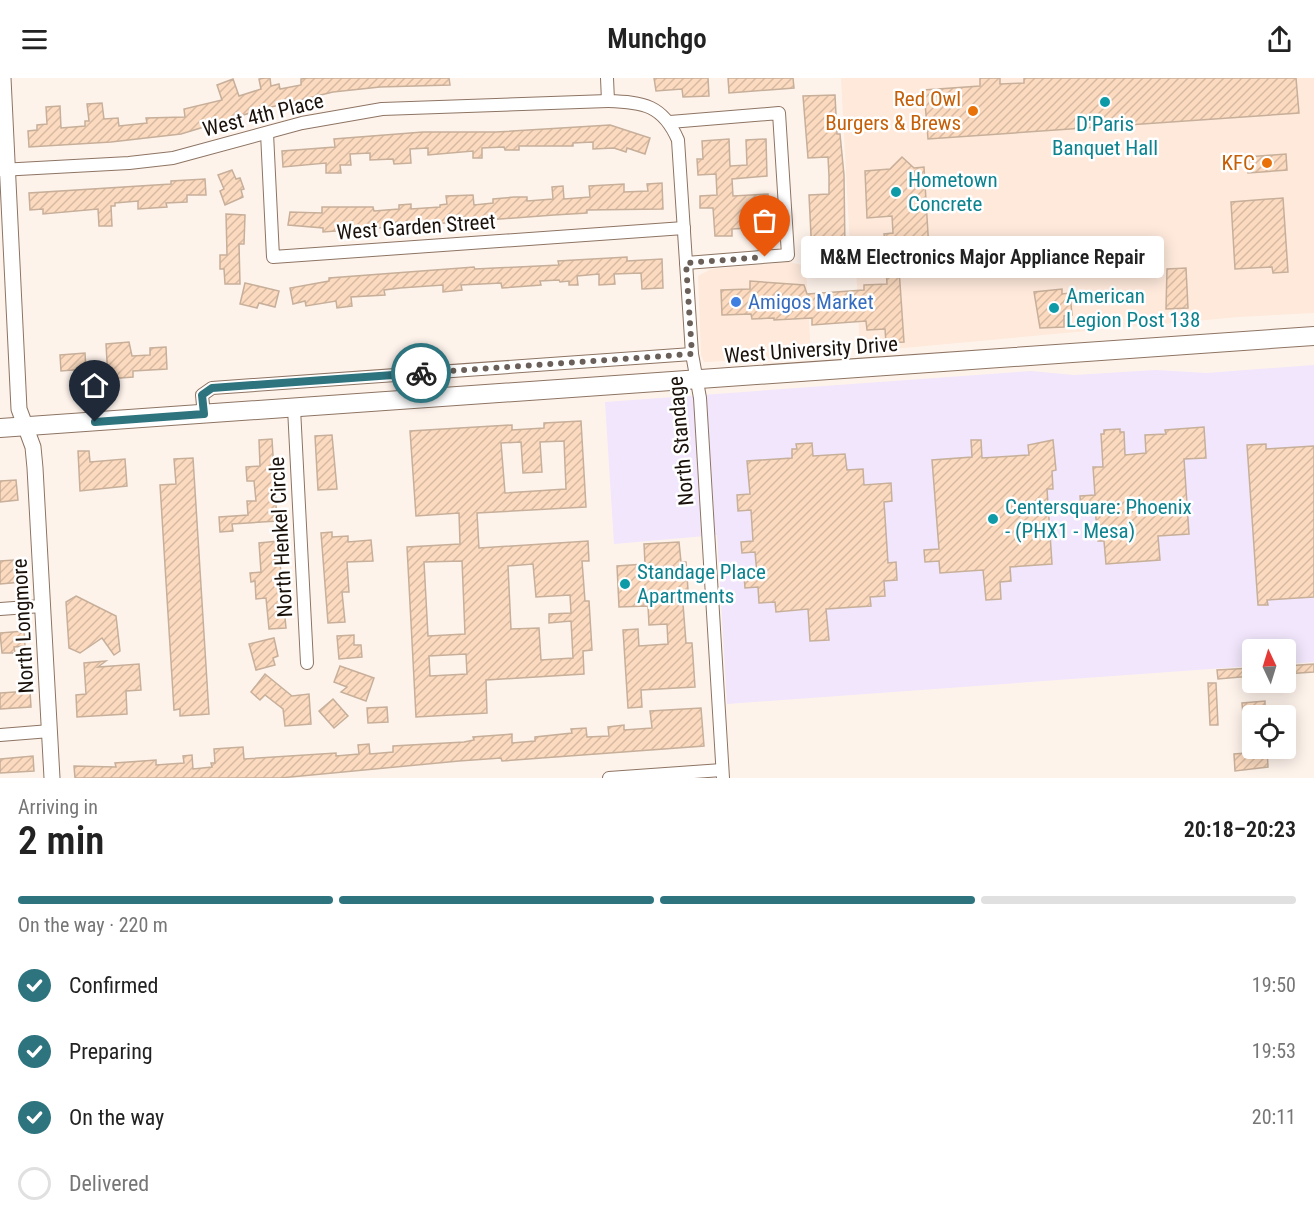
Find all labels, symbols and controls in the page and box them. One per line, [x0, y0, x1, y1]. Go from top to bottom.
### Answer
icon: menu [18, 23, 51, 56]
text: Munchgo [607, 23, 707, 55]
icon: share [1263, 23, 1296, 56]
place label: Red Owl Burgers & Brews [825, 87, 961, 135]
street label: West 4th Place [200, 88, 326, 142]
marker: D'Paris Banquet Hall [1098, 95, 1112, 109]
marker: Red Owl Burgers & Brews [966, 104, 980, 118]
place label: D'Paris Banquet Hall [1052, 112, 1158, 160]
place label: KFC [1222, 151, 1255, 175]
marker: KFC [1260, 156, 1274, 170]
place label: Hometown Concrete [908, 168, 998, 216]
marker: Hometown Concrete [889, 185, 903, 199]
pin [739, 195, 790, 257]
icon: bag [748, 204, 781, 237]
street label: West Garden Street [336, 209, 496, 245]
callout: M&M Electronics Major Appliance Repair [801, 236, 1164, 278]
text: M&M Electronics Major Appliance Repair [820, 245, 1145, 269]
place label: American Legion Post 138 [1066, 284, 1200, 332]
place label: Amigos Market [748, 290, 874, 314]
marker: Amigos Market [729, 295, 743, 309]
marker: American Legion Post 138 [1047, 301, 1061, 315]
street label: West University Drive [723, 332, 899, 368]
courier [391, 343, 451, 403]
icon: bike [405, 357, 438, 390]
pin [69, 360, 120, 422]
icon: home [78, 369, 111, 402]
street label: North Standage [663, 375, 699, 507]
street label: North Henkel Circle [265, 456, 297, 618]
place label: Centersquare: Phoenix - (PHX1 - Mesa) [1005, 495, 1192, 543]
marker: Centersquare: Phoenix - (PHX1 - Mesa) [986, 512, 1000, 526]
street label: North Longmore [7, 558, 39, 694]
place label: Standage Place Apartments [637, 560, 766, 608]
marker: Standage Place Apartments [618, 577, 632, 591]
north arrow [1242, 639, 1296, 693]
map controls [1242, 639, 1296, 759]
button: locate [1242, 705, 1296, 759]
text: Arriving in [18, 795, 98, 819]
text: 20:18–20:23 [1184, 817, 1296, 842]
text: 2 min [18, 818, 104, 864]
text: On the way · 220 m [18, 913, 168, 937]
icon: check [18, 969, 51, 1002]
text: Confirmed [69, 973, 158, 998]
text: 19:50 [1252, 973, 1296, 997]
icon: check [18, 1035, 51, 1068]
text: Preparing [69, 1039, 153, 1064]
text: 19:53 [1252, 1039, 1296, 1063]
icon: check [18, 1101, 51, 1134]
text: On the way [69, 1105, 164, 1130]
text: 20:11 [1252, 1105, 1296, 1129]
text: Delivered [69, 1171, 149, 1196]

